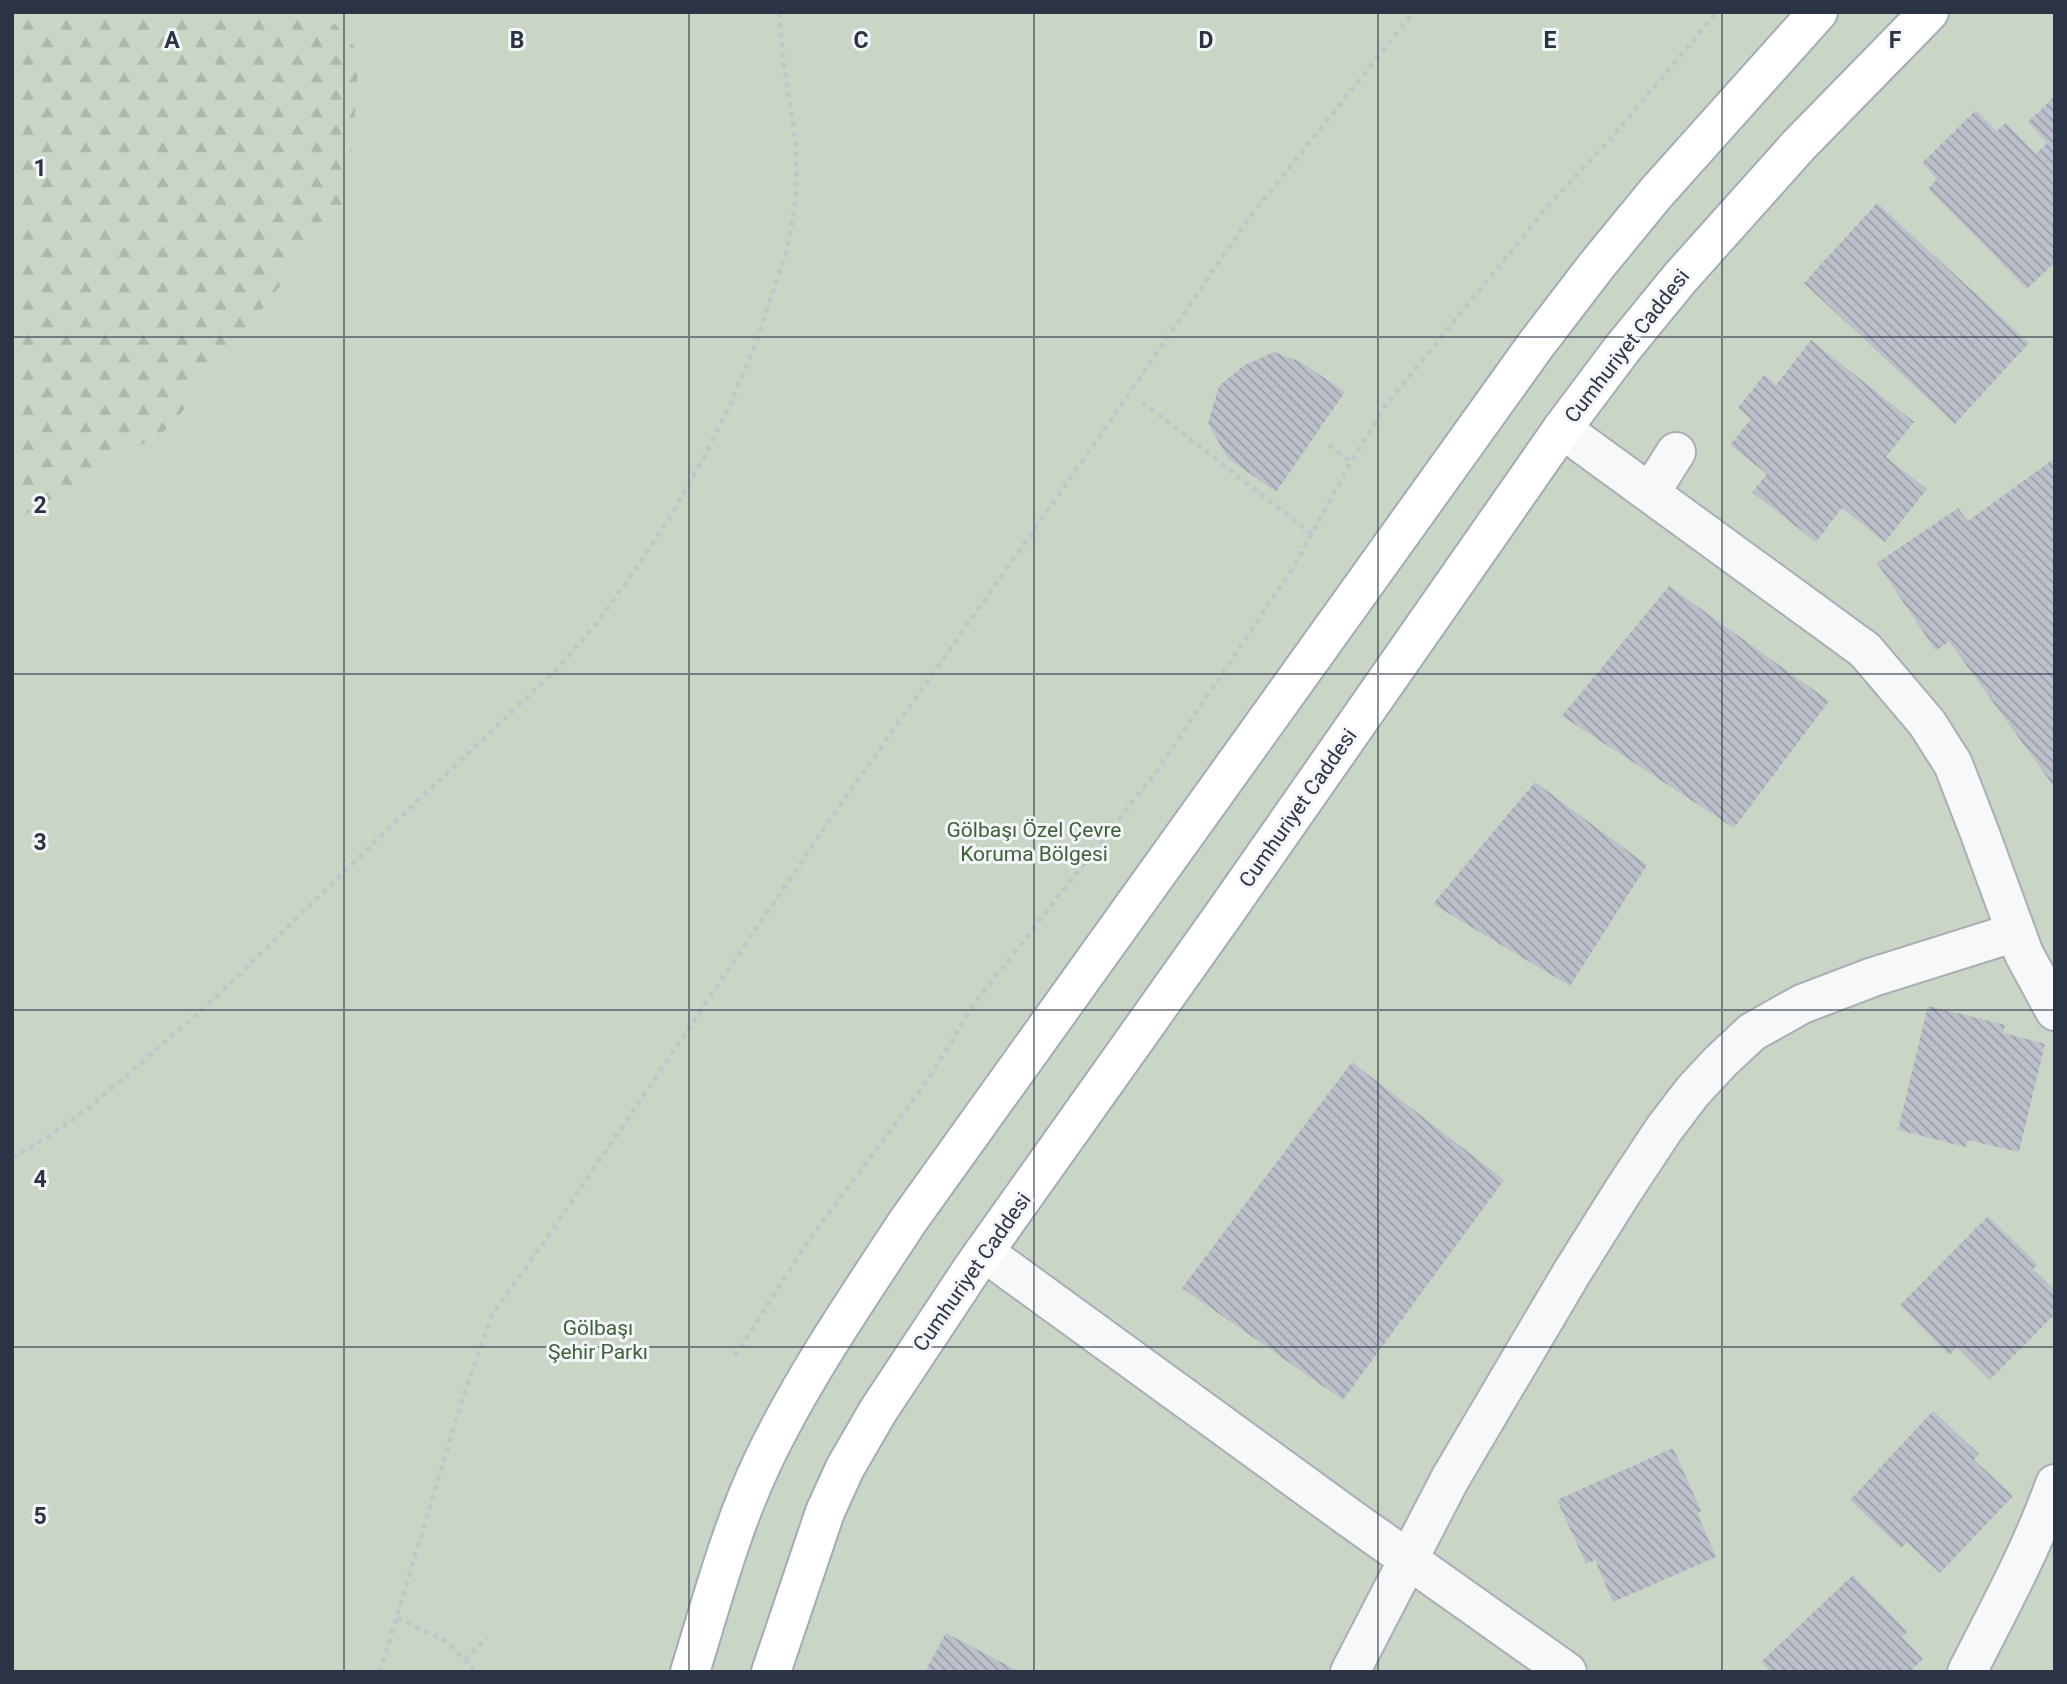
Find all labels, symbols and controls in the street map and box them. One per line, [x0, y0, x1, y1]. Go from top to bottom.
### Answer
text: A [164, 27, 180, 54]
text: B [510, 27, 524, 54]
text: C [853, 27, 869, 54]
text: D [1199, 27, 1213, 54]
text: E [1544, 27, 1557, 54]
text: F [1889, 27, 1902, 54]
text: 1 [33, 155, 47, 182]
street label: Cumhuriyet Caddesi [1560, 265, 1694, 427]
text: 2 [33, 492, 47, 519]
street label: Cumhuriyet Caddesi [1234, 724, 1362, 892]
park label: Gölbaşı Özel Çevre Koruma Bölgesi [947, 818, 1121, 866]
text: 3 [33, 829, 47, 856]
text: 4 [33, 1166, 47, 1193]
street label: Cumhuriyet Caddesi [908, 1188, 1036, 1356]
park label: Gölbaşı Şehir Parkı [548, 1316, 648, 1364]
text: 5 [33, 1503, 47, 1530]

